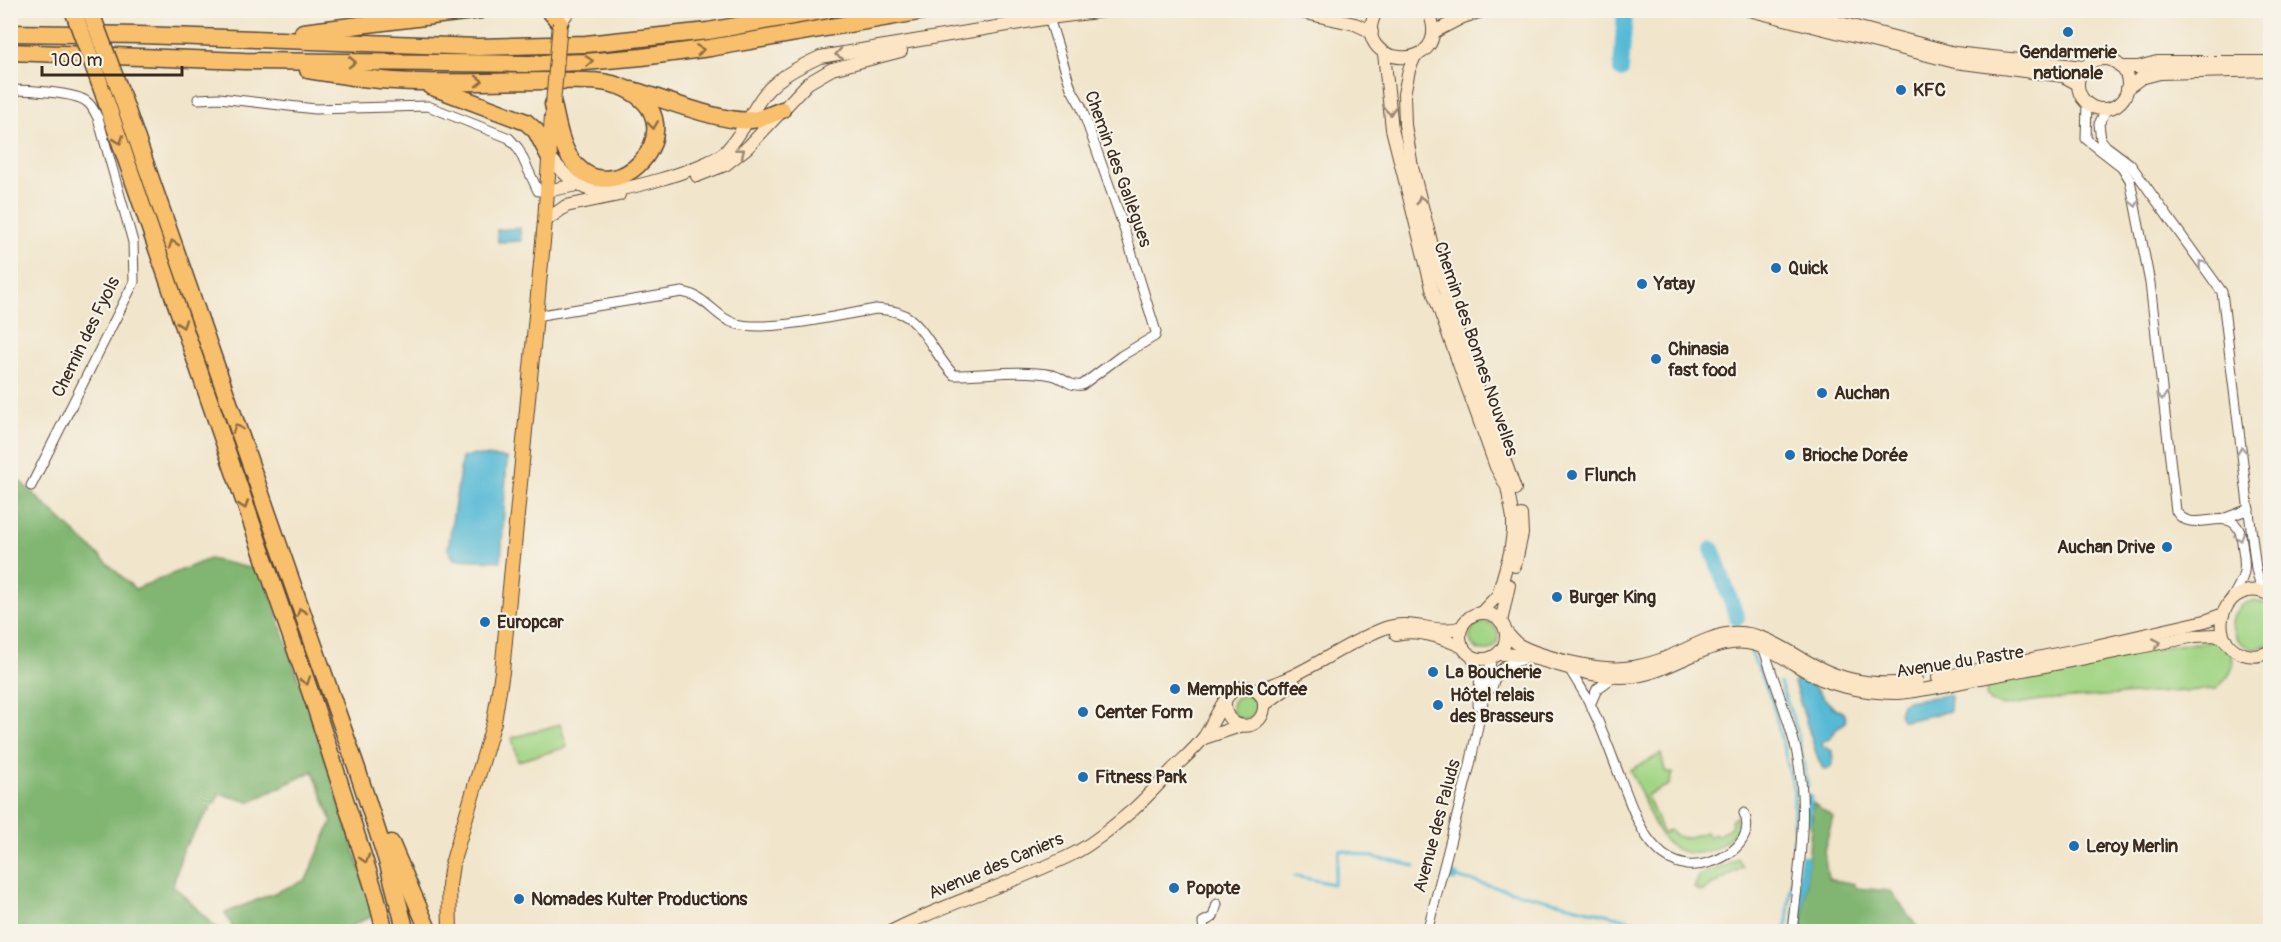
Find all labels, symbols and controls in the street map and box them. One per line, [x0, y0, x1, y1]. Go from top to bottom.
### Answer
marker: Gendarmerie nationale [2061, 25, 2075, 39]
scale bar [42, 39, 182, 77]
place label: Gendarmerie nationale [2019, 41, 2118, 85]
one-way arrow [695, 44, 705, 56]
one-way arrow [834, 48, 843, 60]
text: 100 m [51, 49, 103, 72]
one-way arrow [585, 55, 594, 68]
one-way arrow [348, 56, 357, 68]
one-way arrow [475, 75, 484, 87]
place label: KFC [1913, 79, 1946, 102]
marker: KFC [1894, 83, 1908, 97]
street label: Chemin des Gallègues [1079, 88, 1157, 250]
one-way arrow [1383, 107, 1396, 116]
one-way arrow [646, 120, 659, 130]
one-way arrow [112, 134, 125, 145]
one-way arrow [734, 149, 745, 160]
one-way arrow [1415, 195, 1428, 205]
one-way arrow [2128, 198, 2141, 208]
one-way arrow [168, 239, 181, 249]
street label: Chemin des Bonnes Nouvelles [1428, 239, 1524, 459]
place label: Quick [1788, 257, 1828, 280]
one-way arrow [2198, 259, 2209, 270]
marker: Quick [1769, 261, 1783, 275]
street label: Chemin des Fyols [47, 273, 125, 401]
place label: Yatay [1653, 273, 1695, 296]
marker: Yatay [1635, 277, 1649, 291]
one-way arrow [175, 318, 188, 329]
place label: Chinasia fast food [1668, 338, 1737, 382]
marker: Chinasia fast food [1649, 352, 1663, 366]
place label: Auchan [1834, 382, 1890, 405]
marker: Auchan [1815, 386, 1829, 400]
one-way arrow [2156, 392, 2168, 401]
one-way arrow [232, 423, 244, 434]
place label: Brioche Dorée [1802, 444, 1909, 467]
one-way arrow [2236, 446, 2249, 455]
marker: Brioche Dorée [1783, 448, 1797, 462]
place label: Flunch [1584, 464, 1637, 487]
marker: Flunch [1565, 468, 1579, 482]
one-way arrow [237, 499, 250, 510]
one-way arrow [2232, 532, 2245, 542]
place label: Auchan Drive [2057, 536, 2156, 559]
marker: Auchan Drive [2160, 540, 2174, 554]
place label: Burger King [1569, 586, 1656, 609]
marker: Burger King [1550, 590, 1564, 604]
one-way arrow [296, 607, 309, 618]
place label: Europcar [497, 611, 564, 634]
marker: Europcar [478, 615, 492, 629]
one-way arrow [2152, 637, 2162, 650]
street label: Avenue du Pastre [1895, 641, 2026, 683]
place label: La Boucherie [1445, 661, 1542, 684]
marker: La Boucherie [1426, 665, 1440, 679]
one-way arrow [298, 675, 311, 685]
place label: Memphis Coffee [1187, 678, 1308, 701]
marker: Memphis Coffee [1168, 682, 1182, 696]
place label: Hôtel relais des Brasseurs [1450, 684, 1554, 728]
marker: Hôtel relais des Brasseurs [1431, 698, 1445, 712]
place label: Center Form [1095, 701, 1193, 724]
marker: Center Form [1076, 705, 1090, 719]
street label: Avenue des Paluds [1408, 757, 1466, 895]
place label: Fitness Park [1095, 766, 1187, 789]
marker: Fitness Park [1076, 770, 1090, 784]
street label: Avenue des Caniers [925, 827, 1067, 905]
place label: Leroy Merlin [2086, 835, 2178, 858]
marker: Leroy Merlin [2067, 839, 2081, 853]
one-way arrow [357, 853, 370, 864]
place label: Popote [1186, 877, 1241, 900]
marker: Popote [1167, 881, 1181, 895]
place label: Nomades Kulter Productions [531, 888, 748, 911]
marker: Nomades Kulter Productions [512, 892, 526, 906]

